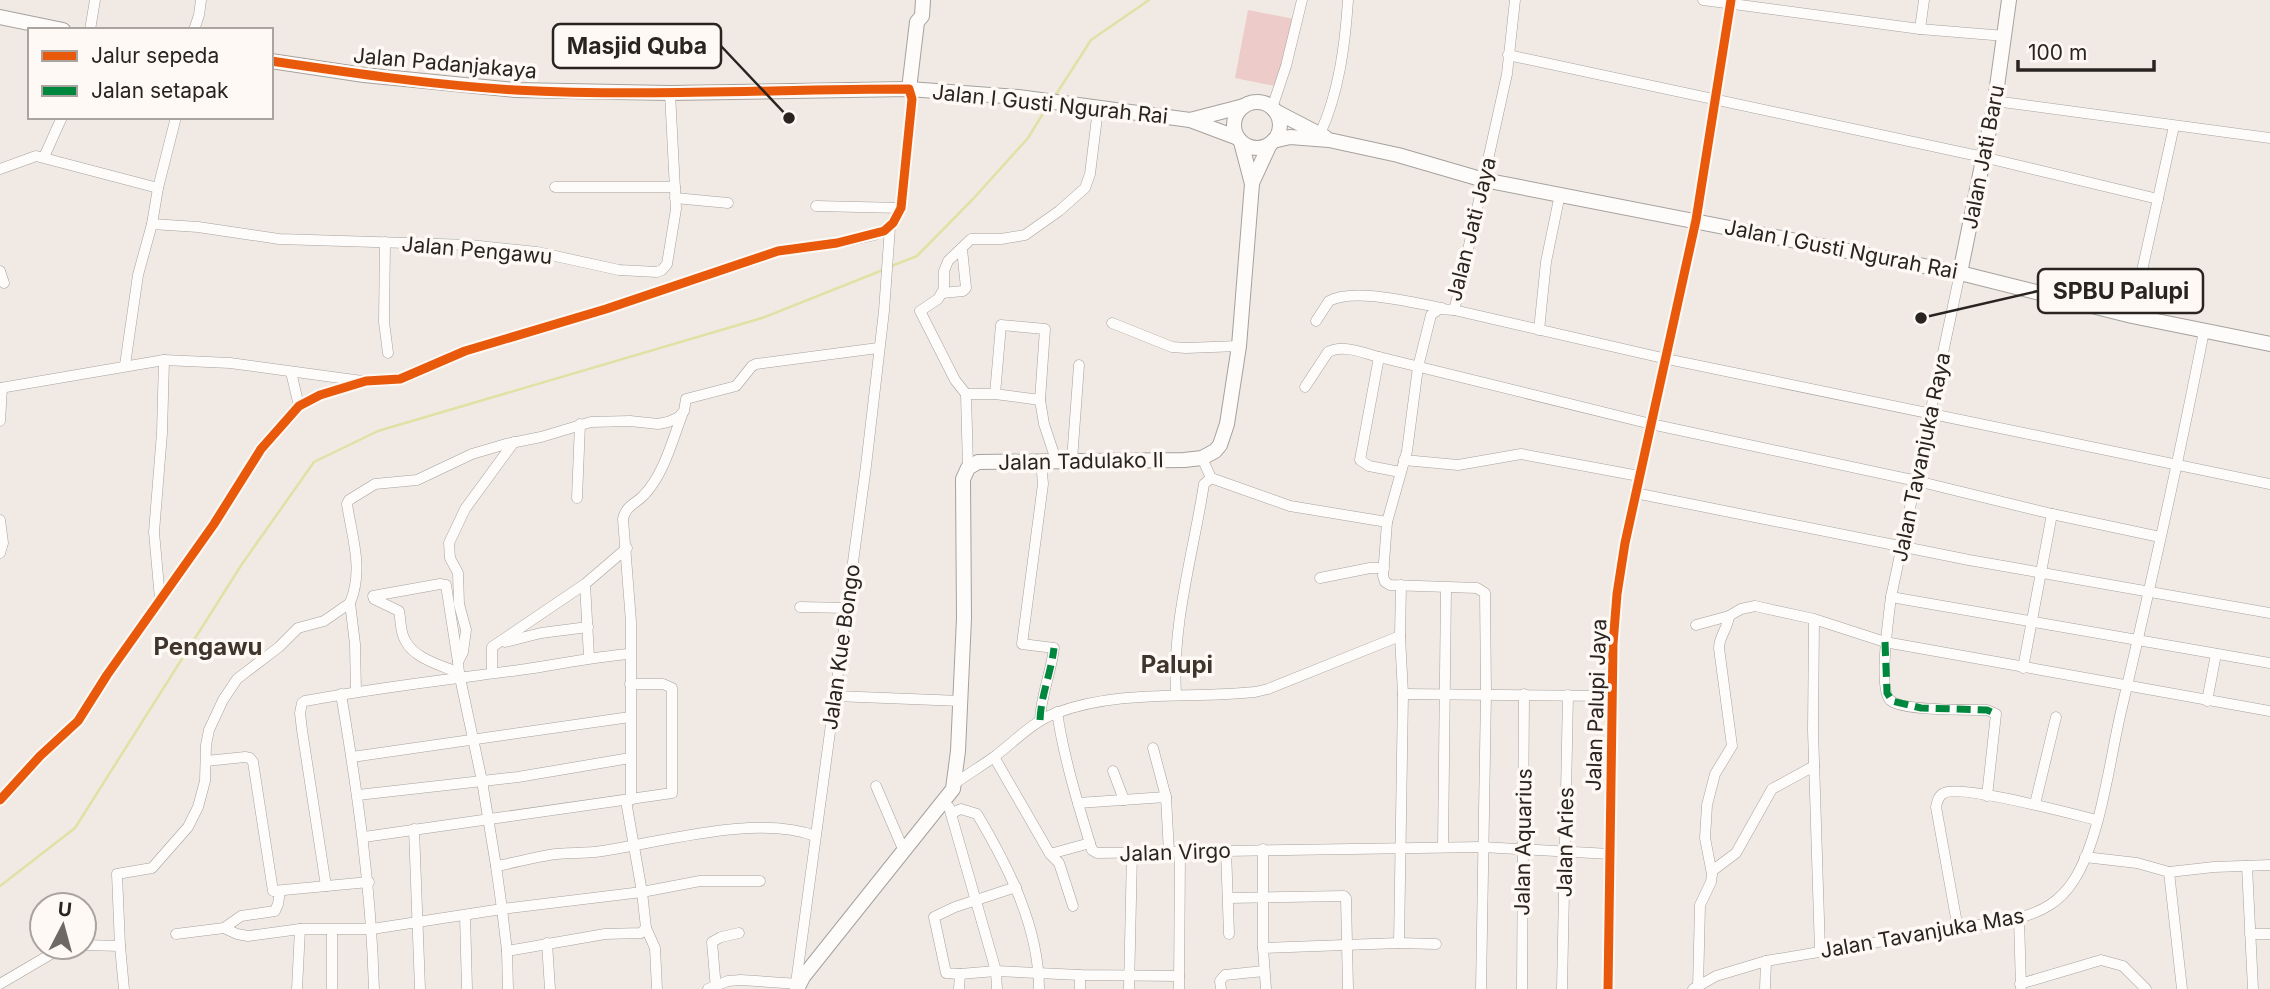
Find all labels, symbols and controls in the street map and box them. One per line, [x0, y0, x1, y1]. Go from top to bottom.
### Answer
callout: Masjid Quba [553, 24, 721, 68]
legend [28, 28, 273, 119]
scale bar [2018, 28, 2154, 72]
text: Masjid Quba [567, 32, 707, 60]
text: 100 m [2028, 40, 2087, 65]
text: Jalur sepeda [91, 43, 219, 68]
street label: Jalan Padanjakaya [352, 43, 538, 83]
text: Jalan setapak [91, 78, 229, 103]
street label: Jalan I Gusti Ngurah Rai [931, 79, 1169, 129]
street label: Jalan Jati Baru [1957, 83, 2009, 231]
street label: Jalan Jati Jaya [1441, 154, 1501, 304]
street label: Jalan I Gusti Ngurah Rai [1722, 214, 1960, 284]
street label: Jalan Pengawu [401, 231, 553, 269]
callout: SPBU Palupi [2038, 269, 2203, 313]
text: SPBU Palupi [2053, 277, 2189, 305]
street label: Jalan Tavanjuka Raya [1887, 350, 1955, 564]
street label: Jalan Tadulako II [998, 447, 1164, 475]
street label: Jalan Kue Bongo [817, 562, 865, 732]
street label: Jalan Palupi Jaya [1580, 618, 1612, 792]
district label: Pengawu [153, 632, 263, 661]
district label: Palupi [1141, 650, 1213, 679]
street label: Jalan Aquarius [1509, 768, 1537, 916]
street label: Jalan Aries [1552, 787, 1578, 897]
street label: Jalan Virgo [1119, 838, 1231, 866]
north arrow [28, 891, 98, 961]
text: U [57, 897, 73, 922]
street label: Jalan Tavanjuka Mas [1818, 903, 2026, 963]

